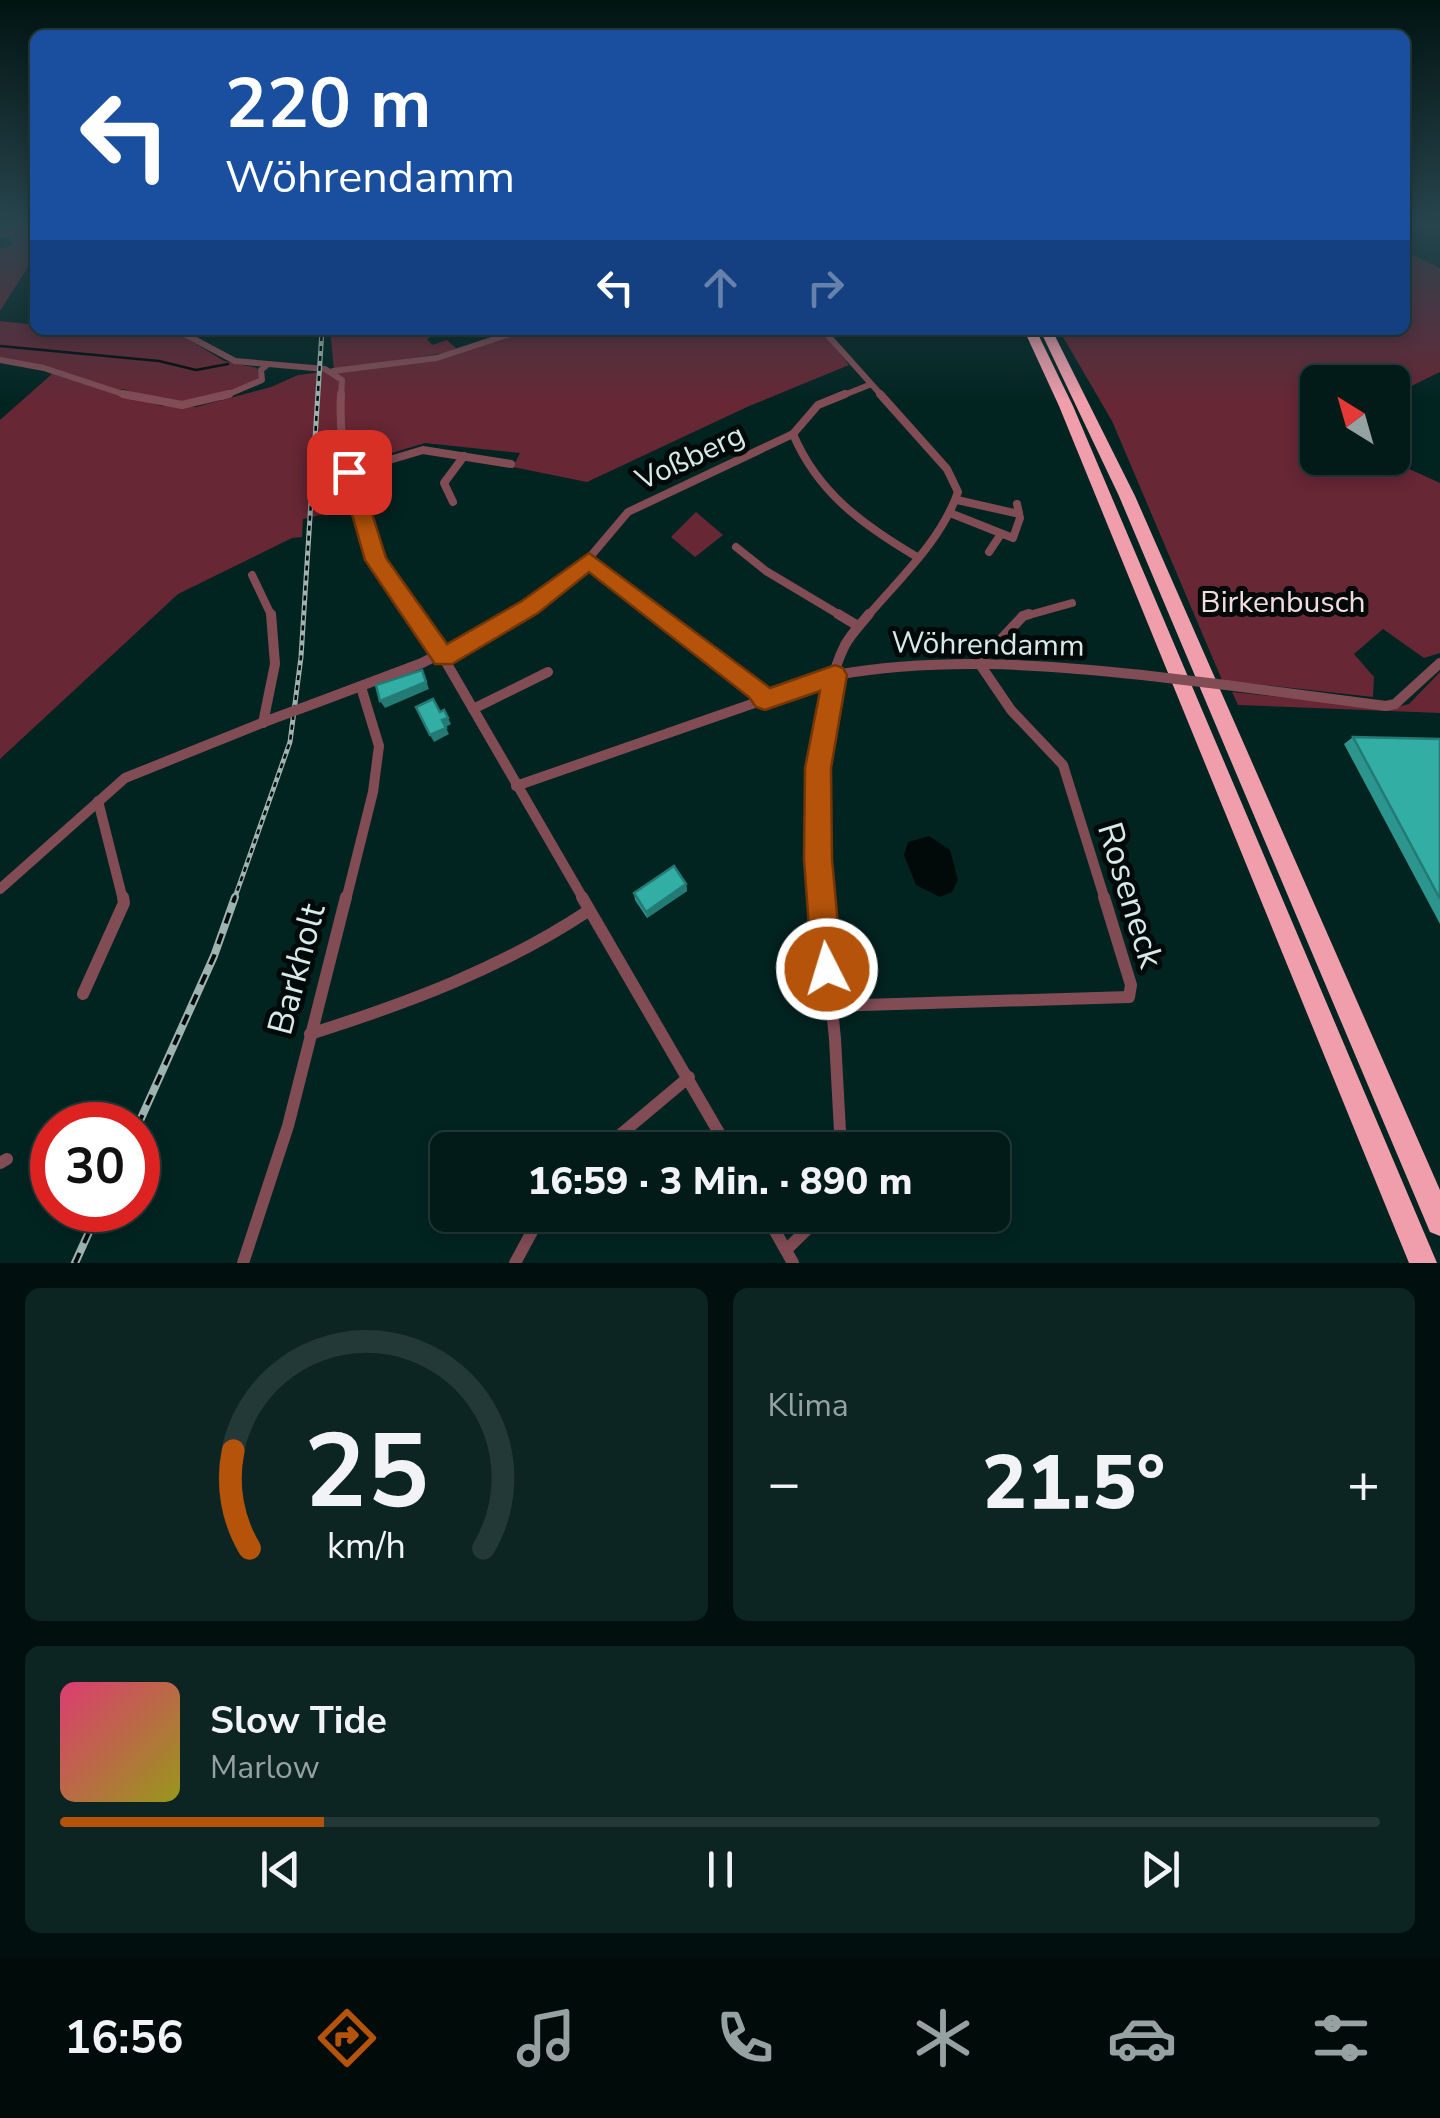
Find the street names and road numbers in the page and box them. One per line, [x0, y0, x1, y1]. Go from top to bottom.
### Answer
street label: Voßberg [628, 414, 751, 501]
street label: Wöhrendamm [891, 622, 1085, 667]
street label: Roseneck [1086, 816, 1175, 974]
street label: Barkholt [256, 898, 337, 1040]

